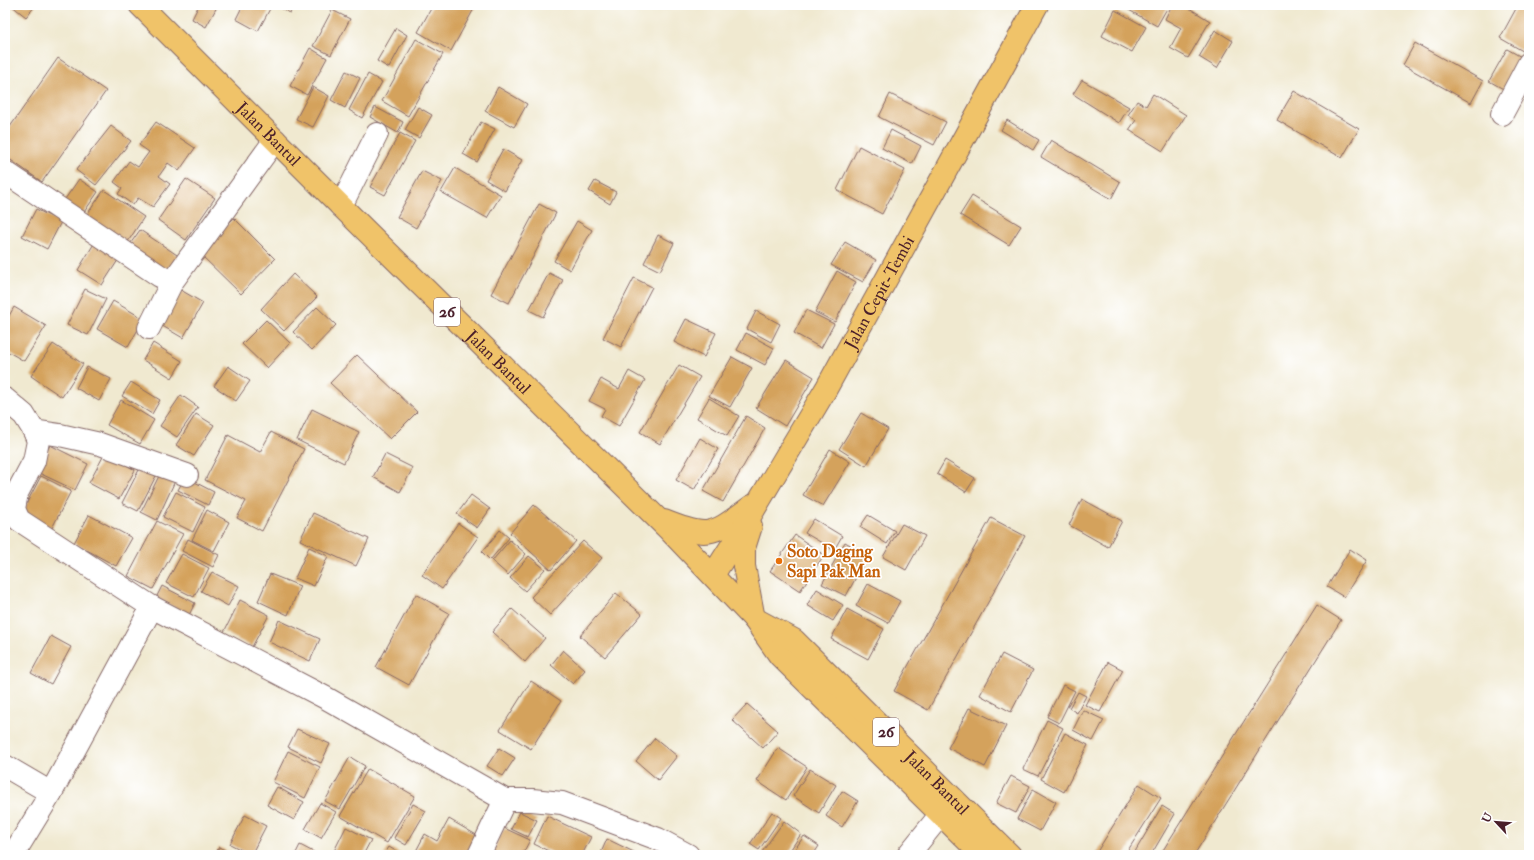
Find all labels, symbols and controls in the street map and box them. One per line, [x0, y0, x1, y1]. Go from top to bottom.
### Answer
street label: Jalan Bantul [231, 96, 306, 171]
street label: Jalan Cepit-Tembi [839, 232, 919, 354]
road number: 26 [434, 298, 460, 326]
street label: Jalan Bantul [461, 325, 536, 399]
place label: Soto Daging Sapi Pak Man [787, 541, 881, 583]
marker: Soto Daging Sapi Pak Man [774, 556, 784, 566]
road number: 26 [873, 718, 899, 746]
street label: Jalan Bantul [899, 745, 974, 820]
north arrow [1476, 802, 1516, 842]
text: U [1480, 810, 1496, 825]

